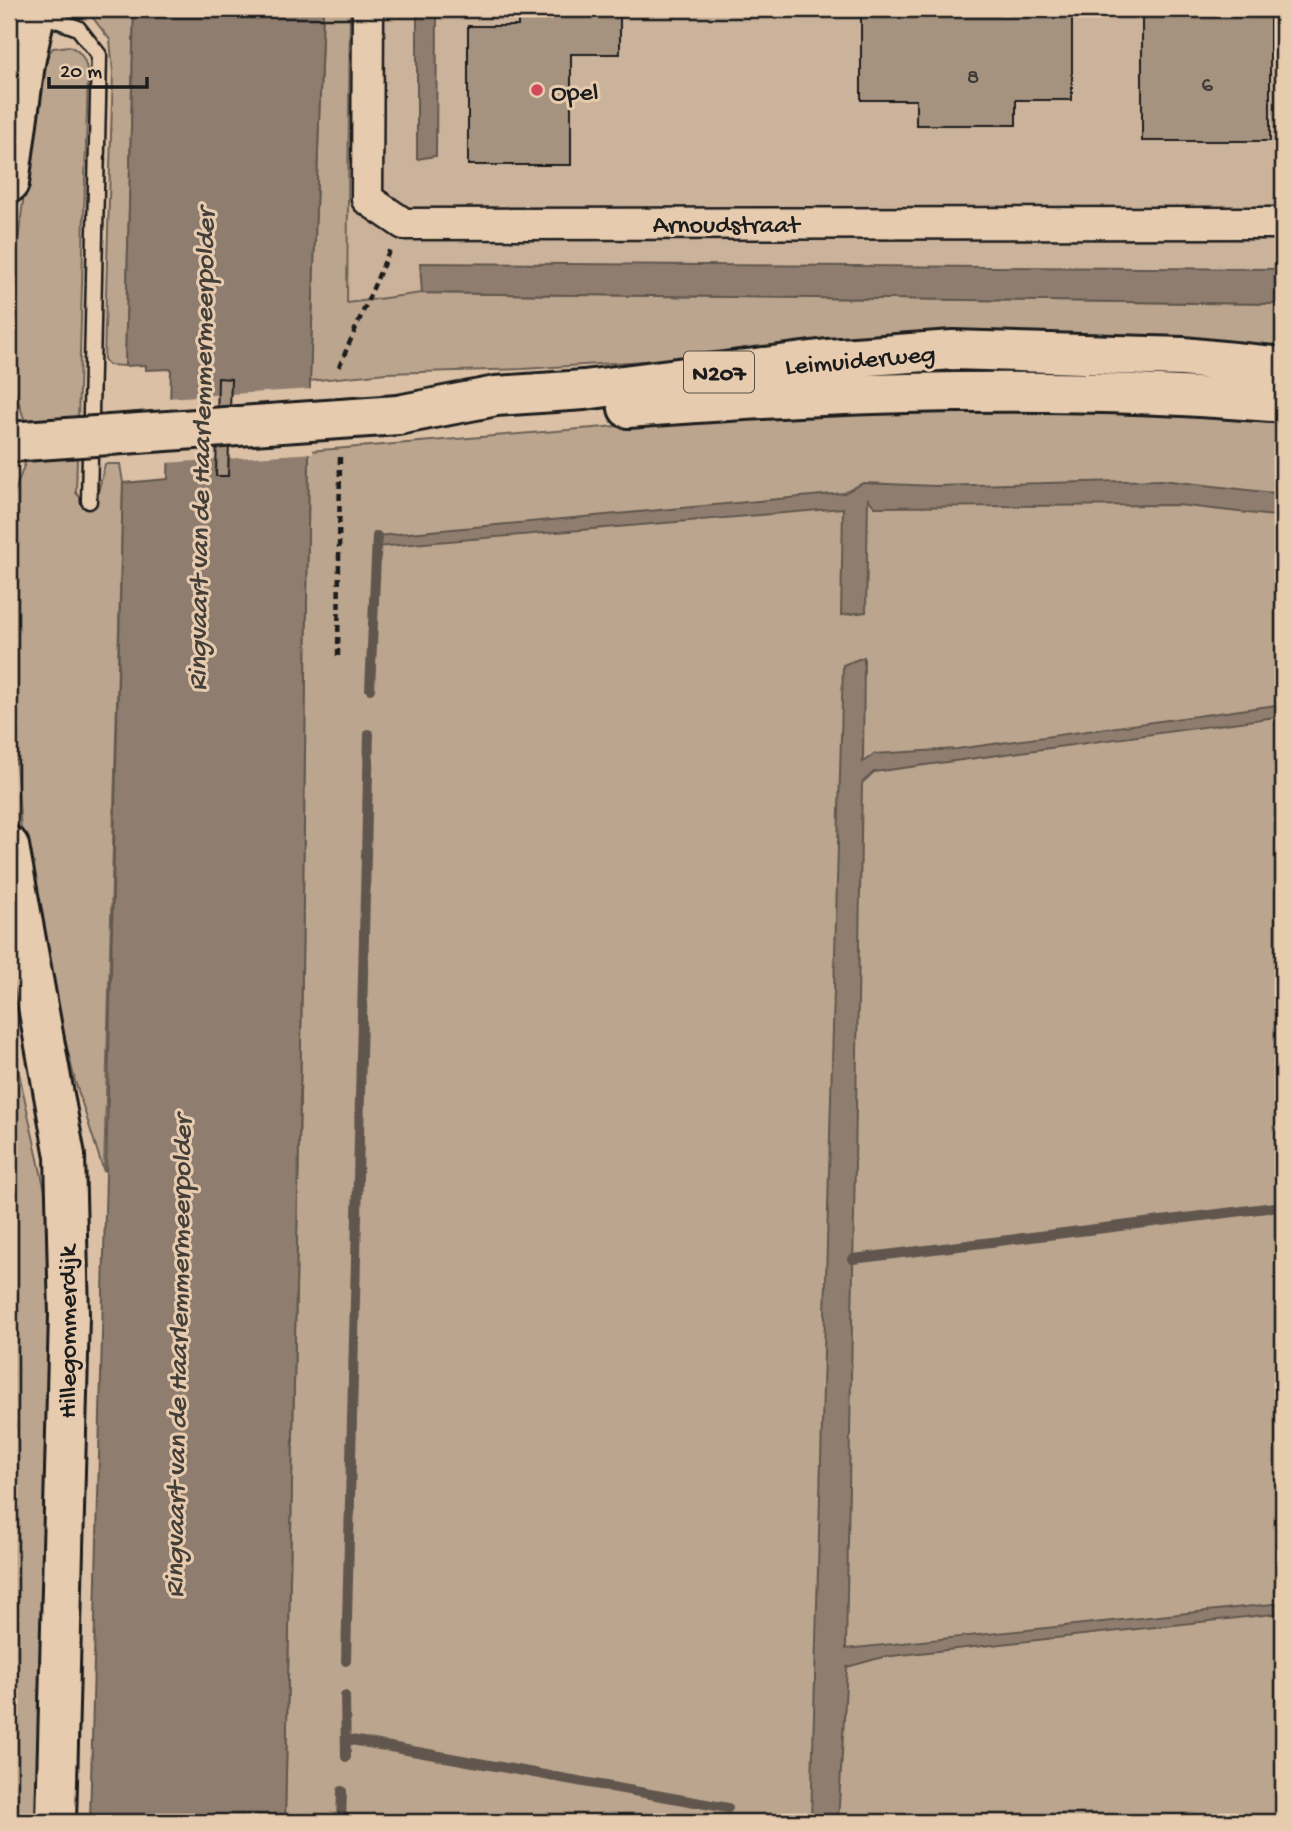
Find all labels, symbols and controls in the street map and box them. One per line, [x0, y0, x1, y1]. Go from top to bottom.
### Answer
scale bar [49, 46, 147, 90]
text: 20 m [60, 61, 102, 86]
house number: 8 [967, 65, 979, 92]
house number: 6 [1201, 73, 1213, 100]
place label: Opel [551, 79, 599, 110]
marker: Opel [529, 82, 545, 98]
water label: Ringvaart van de Haarlemmermeerpolder [183, 204, 224, 692]
street label: Arnoudstraat [653, 212, 802, 243]
street label: Leimuiderweg [784, 340, 937, 385]
road number: N207 [684, 352, 754, 393]
water label: Ringvaart van de Haarlemmermeerpolder [160, 1111, 201, 1599]
street label: Hillegommerdijk [55, 1243, 86, 1419]

